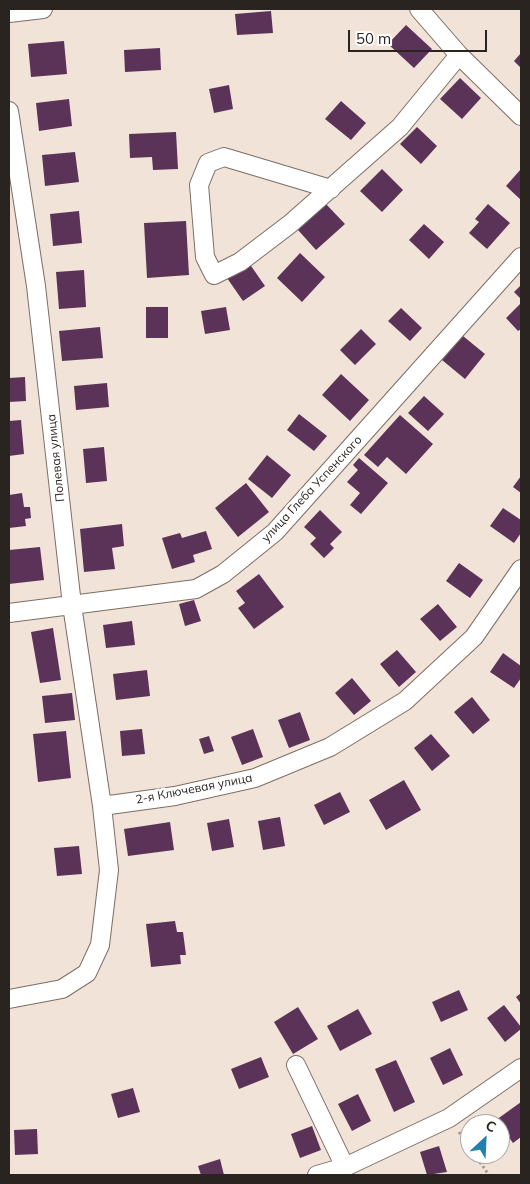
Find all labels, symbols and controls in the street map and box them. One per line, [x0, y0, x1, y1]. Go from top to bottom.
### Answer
scale bar [350, 20, 489, 52]
text: 50 m [356, 29, 391, 48]
street label: Полевая улица [44, 413, 68, 503]
street label: улица Глеба Успенского [259, 433, 365, 545]
street label: 2-я Ключевая улица [134, 771, 254, 807]
north arrow [460, 1114, 510, 1164]
text: С [483, 1116, 499, 1136]

